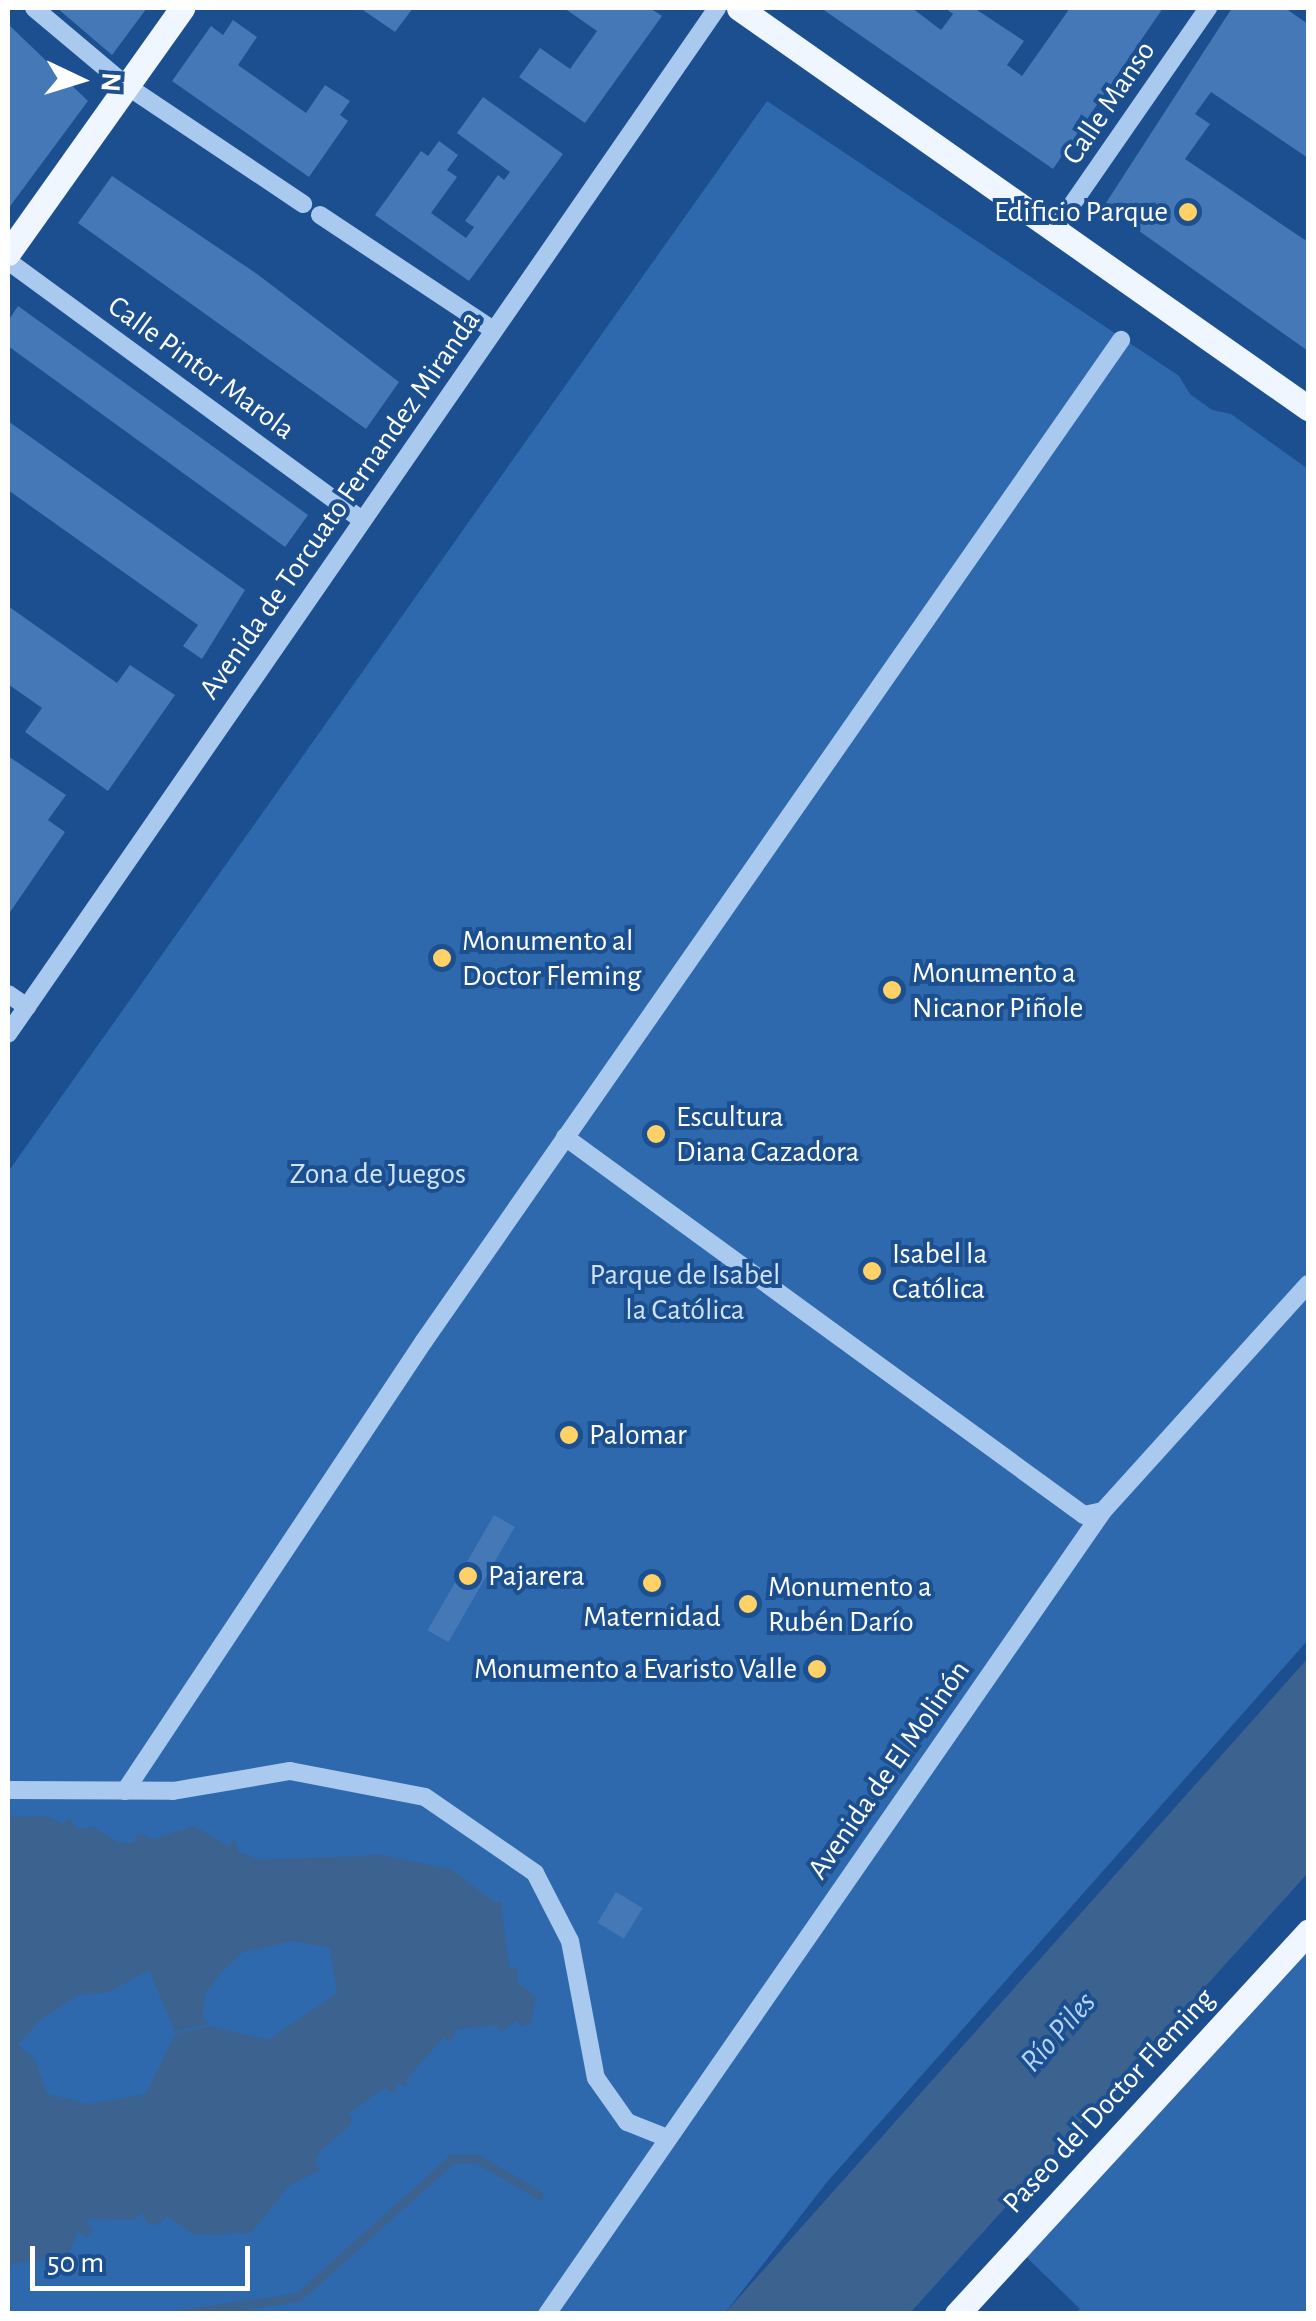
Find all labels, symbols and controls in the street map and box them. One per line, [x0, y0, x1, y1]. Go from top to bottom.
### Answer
north arrow [30, 30, 130, 130]
street label: Calle Manso [1055, 34, 1163, 172]
text: N [95, 71, 125, 93]
place label: Edificio Parque [994, 194, 1168, 230]
marker: Edificio Parque [1177, 201, 1199, 223]
street label: Calle Pintor Marola [101, 288, 301, 448]
street label: Avenida de Torcuato Fernandez Miranda [192, 304, 488, 706]
place label: Monumento al Doctor Fleming [462, 923, 641, 994]
marker: Monumento al Doctor Fleming [431, 947, 453, 969]
place label: Monumento a Nicanor Piñole [912, 955, 1083, 1026]
marker: Monumento a Nicanor Piñole [881, 979, 903, 1001]
place label: Escultura Diana Cazadora [676, 1099, 859, 1170]
marker: Escultura Diana Cazadora [645, 1123, 667, 1145]
park label: Zona de Juegos [290, 1156, 466, 1192]
place label: Isabel la Católica [892, 1236, 987, 1306]
park label: Parque de Isabel la Católica [590, 1257, 780, 1328]
marker: Isabel la Católica [861, 1260, 883, 1282]
place label: Palomar [589, 1417, 687, 1453]
marker: Palomar [558, 1424, 580, 1446]
place label: Pajarera [488, 1558, 585, 1594]
marker: Pajarera [457, 1565, 479, 1587]
place label: Monumento a Rubén Darío [768, 1569, 932, 1640]
marker: Maternidad [641, 1572, 663, 1594]
marker: Monumento a Rubén Darío [737, 1593, 759, 1615]
place label: Maternidad [583, 1599, 721, 1635]
place label: Monumento a Evaristo Valle [474, 1651, 797, 1687]
street label: Avenida de El Molinón [800, 1654, 978, 1886]
marker: Monumento a Evaristo Valle [806, 1658, 828, 1680]
street label: Paseo del Doctor Fleming [995, 1981, 1223, 2221]
water label: Río Piles [1012, 1984, 1104, 2080]
scale bar [35, 2226, 255, 2288]
text: 50 m [47, 2248, 104, 2278]

